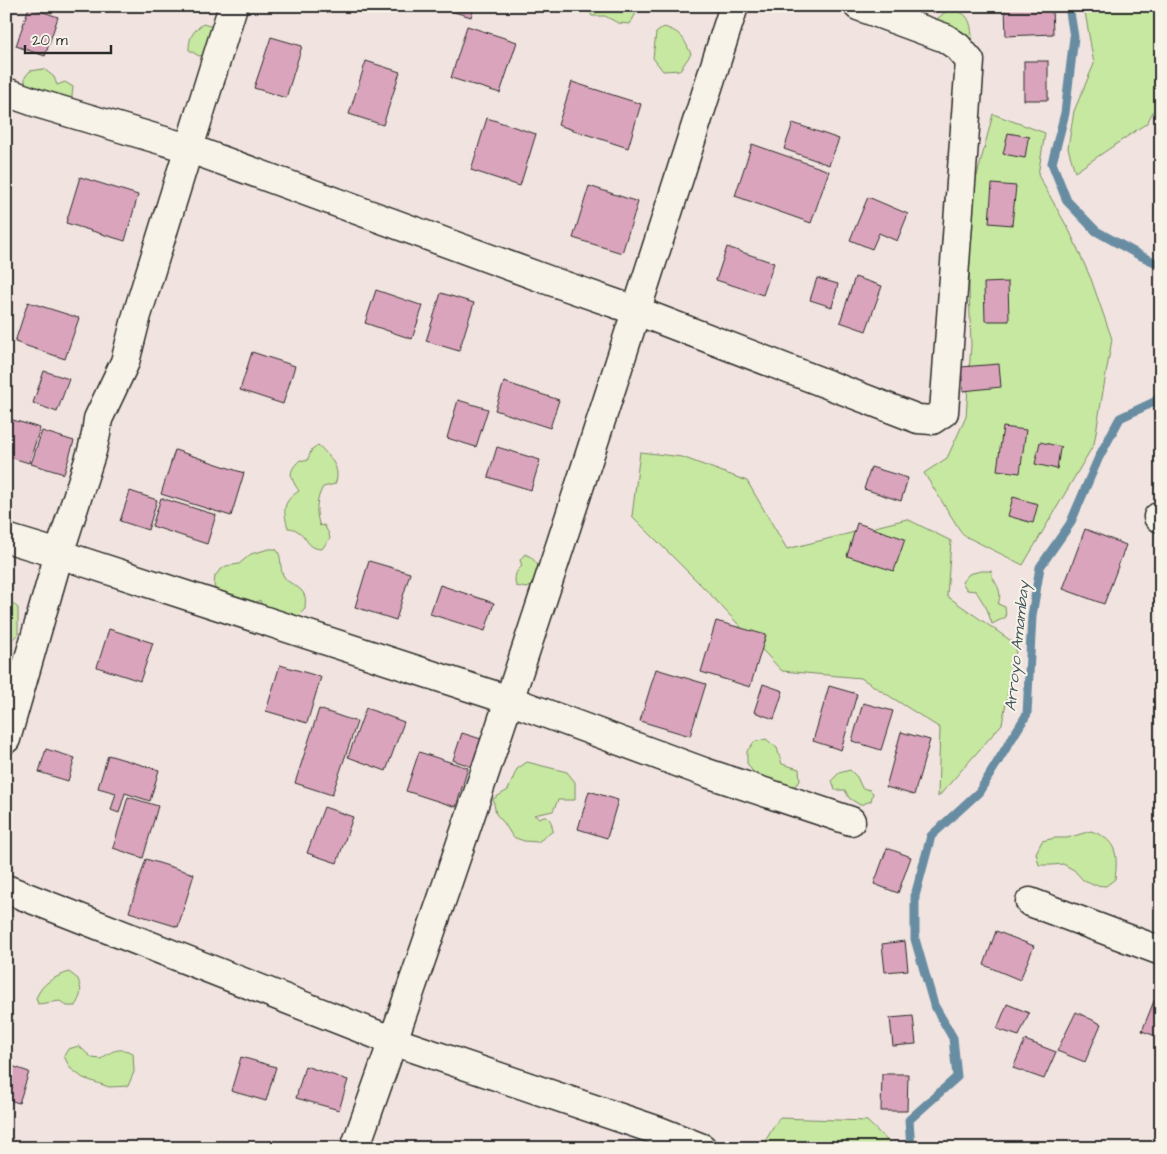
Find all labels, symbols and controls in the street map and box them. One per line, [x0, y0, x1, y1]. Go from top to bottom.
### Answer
scale bar [25, 22, 111, 54]
text: 20 m [32, 30, 68, 51]
water label: Arroyo Amambay [999, 578, 1036, 712]

